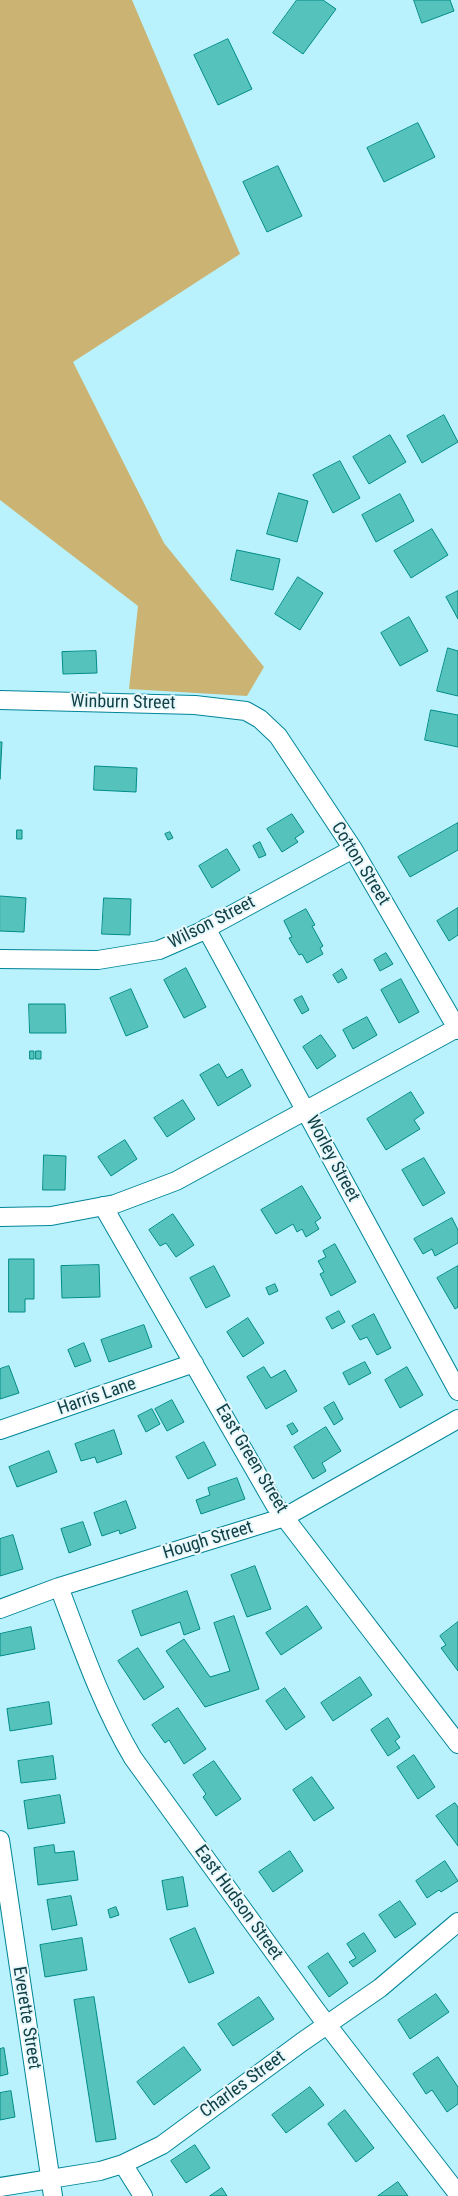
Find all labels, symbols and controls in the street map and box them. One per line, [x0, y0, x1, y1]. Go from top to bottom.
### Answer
street label: Winburn Street [70, 691, 176, 715]
street label: Cotton Street [326, 819, 394, 909]
street label: Wilson Street [165, 892, 259, 954]
street label: Worley Street [300, 1112, 364, 1206]
street label: Harris Lane [55, 1374, 139, 1420]
street label: East Green Street [210, 1401, 292, 1517]
street label: Hough Street [160, 1517, 256, 1565]
street label: East Hudson Street [189, 1842, 287, 1964]
street label: Everette Street [7, 1965, 45, 2071]
street label: Charles Street [196, 2047, 290, 2123]

